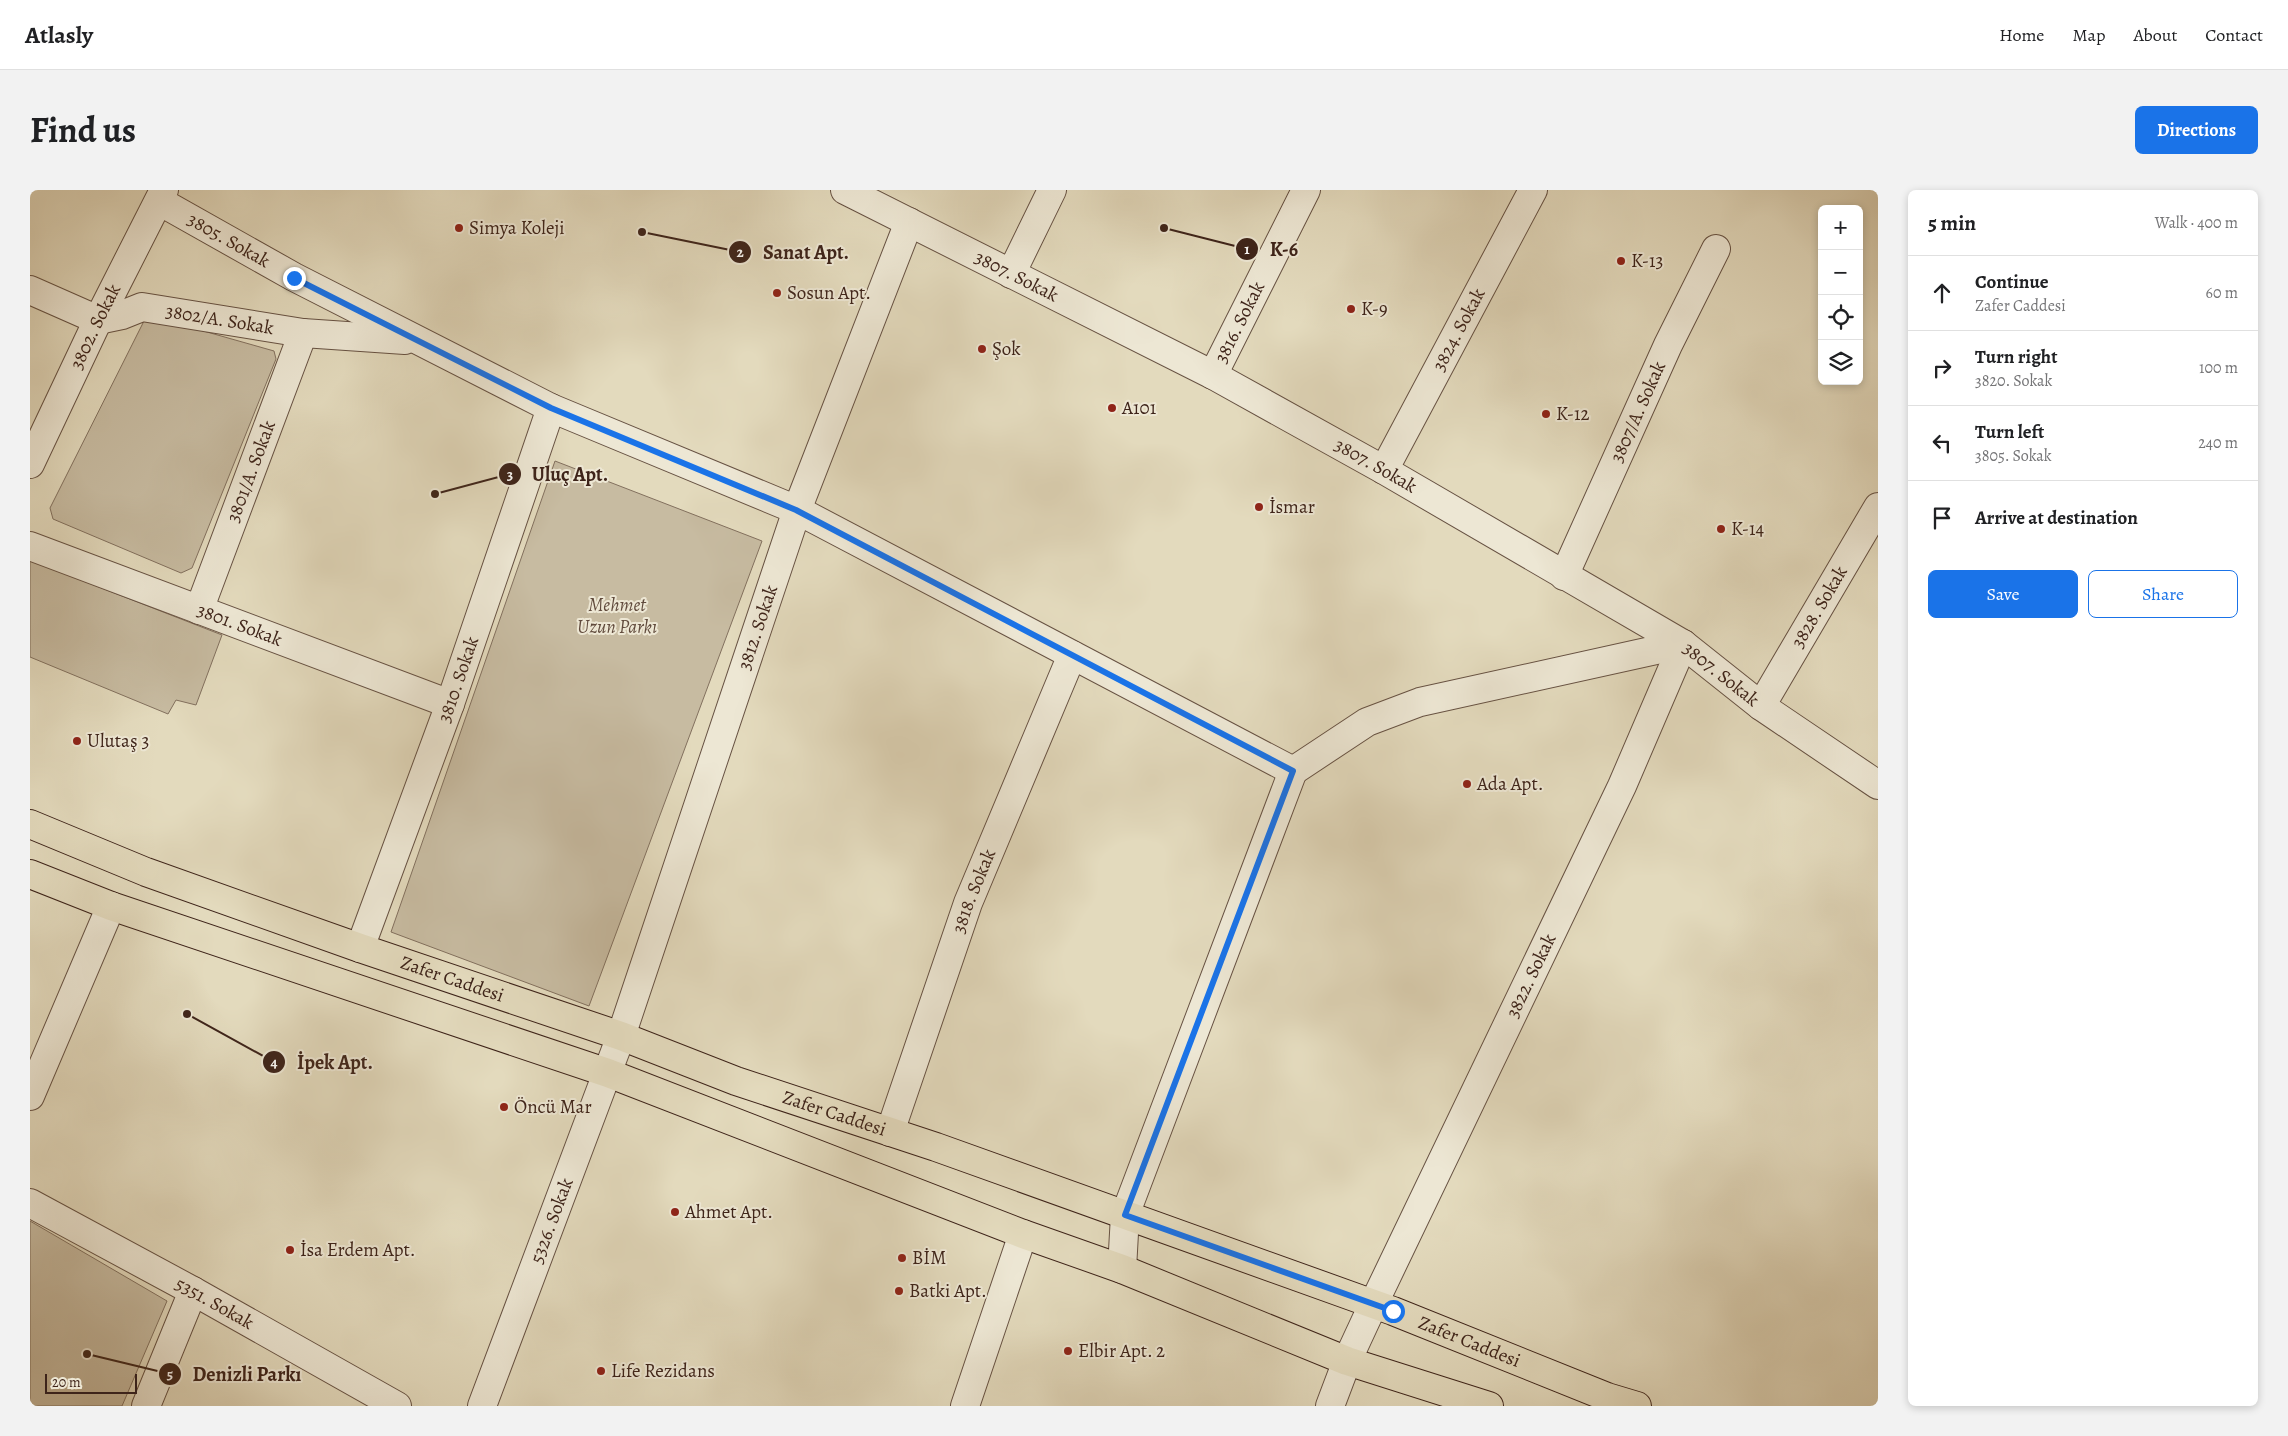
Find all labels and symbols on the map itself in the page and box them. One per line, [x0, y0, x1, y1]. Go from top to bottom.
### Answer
street label: 3805. Sokak [183, 207, 275, 274]
place label: Simya Koleji [469, 215, 565, 241]
marker: Simya Koleji [453, 222, 465, 234]
callout: K-6 [1234, 231, 1308, 266]
callout: Sanat Apt. [728, 235, 859, 270]
text: K-6 [1270, 236, 1298, 263]
text: Sanat Apt. [763, 239, 849, 266]
text: 1 [1244, 239, 1250, 259]
text: 2 [736, 242, 744, 262]
street label: 3807. Sokak [970, 244, 1064, 309]
place label: K-13 [1631, 248, 1663, 274]
marker: K-13 [1615, 255, 1627, 267]
route end [283, 267, 306, 290]
street label: 3816. Sokak [1208, 277, 1271, 368]
street label: 3802. Sokak [63, 279, 127, 374]
place label: Sosun Apt. [787, 280, 871, 306]
street label: 3824. Sokak [1426, 283, 1492, 376]
marker: Sosun Apt. [771, 287, 783, 299]
place label: K-9 [1361, 296, 1388, 322]
street label: 3802/A. Sokak [164, 298, 276, 341]
marker: K-9 [1345, 303, 1357, 315]
place label: Şok [992, 336, 1021, 362]
marker: Şok [976, 343, 988, 355]
street label: 3807/A. Sokak [1604, 357, 1672, 467]
place label: A101 [1121, 395, 1157, 421]
place label: K-12 [1556, 401, 1590, 427]
marker: A101 [1106, 402, 1118, 414]
marker: K-12 [1540, 408, 1552, 420]
street label: 3801/A. Sokak [220, 416, 282, 526]
street label: 3807. Sokak [1330, 432, 1422, 500]
callout: Uluç Apt. [497, 457, 619, 492]
text: Uluç Apt. [532, 461, 608, 488]
text: 3 [507, 465, 513, 485]
place label: İsmar [1269, 494, 1315, 520]
marker: İsmar [1253, 501, 1265, 513]
place label: K-14 [1731, 516, 1765, 542]
marker: K-14 [1715, 523, 1727, 535]
street label: 3828. Sokak [1785, 561, 1854, 653]
street label: 3812. Sokak [731, 581, 784, 674]
park label: Mehmet Uzun Parkı [577, 592, 657, 640]
street label: 3801. Sokak [193, 597, 287, 653]
street label: 3810. Sokak [431, 632, 485, 726]
street label: 3807. Sokak [1677, 636, 1765, 713]
place label: Ulutaş 3 [87, 728, 149, 754]
marker: Ulutaş 3 [71, 735, 83, 747]
place label: Ada Apt. [1476, 771, 1543, 797]
marker: Ada Apt. [1461, 778, 1473, 790]
street label: 3818. Sokak [946, 845, 1002, 937]
street label: 3822. Sokak [1500, 929, 1563, 1022]
street label: Zafer Caddesi [397, 950, 508, 1009]
callout: İpek Apt. [262, 1044, 383, 1079]
text: İpek Apt. [297, 1049, 373, 1076]
text: 4 [270, 1052, 278, 1072]
street label: Zafer Caddesi [779, 1084, 890, 1143]
place label: Öncü Mar [514, 1094, 592, 1120]
marker: Öncü Mar [498, 1101, 510, 1113]
street label: 5326. Sokak [524, 1174, 580, 1267]
place label: Ahmet Apt. [684, 1199, 773, 1225]
marker: Ahmet Apt. [669, 1206, 681, 1218]
place label: İsa Erdem Apt. [300, 1237, 416, 1263]
marker: İsa Erdem Apt. [284, 1244, 296, 1256]
place label: BİM [912, 1245, 946, 1271]
marker: BİM [896, 1252, 908, 1264]
street label: 5351. Sokak [171, 1271, 259, 1336]
place label: Batki Apt. [909, 1278, 987, 1304]
marker: Batki Apt. [893, 1285, 905, 1297]
route start [1382, 1300, 1405, 1323]
street label: Zafer Caddesi [1414, 1310, 1524, 1374]
place label: Elbir Apt. 2 [1078, 1338, 1165, 1364]
marker: Elbir Apt. 2 [1062, 1345, 1074, 1357]
callout: Denizli Parkı [157, 1356, 311, 1391]
place label: Life Rezidans [611, 1358, 715, 1384]
text: Denizli Parkı [193, 1361, 302, 1388]
text: 5 [167, 1364, 173, 1384]
marker: Life Rezidans [595, 1365, 607, 1377]
scale bar [45, 1371, 138, 1394]

